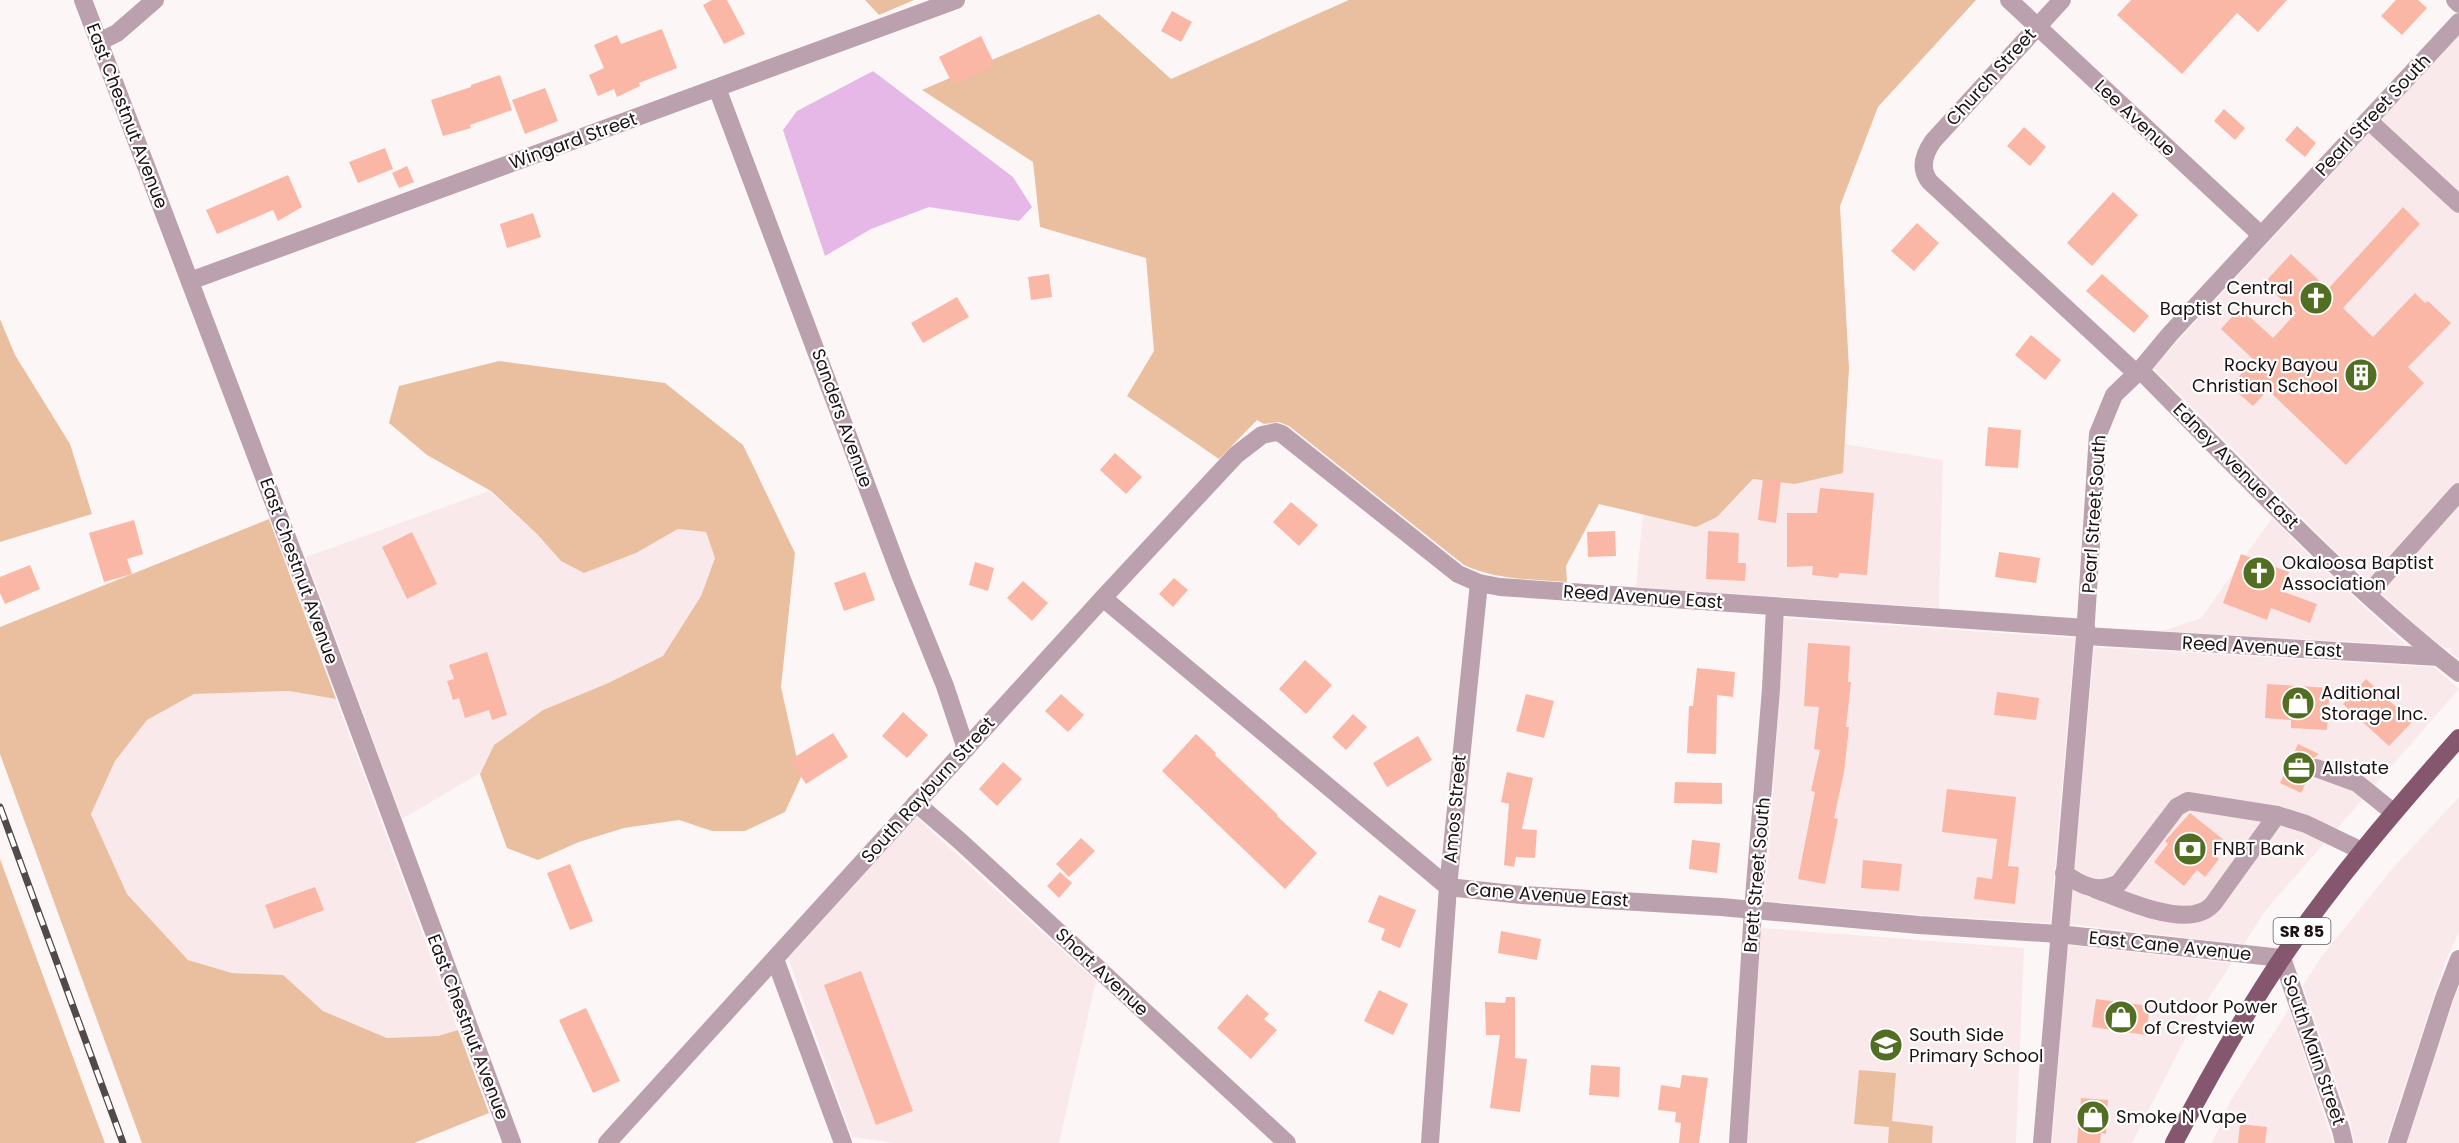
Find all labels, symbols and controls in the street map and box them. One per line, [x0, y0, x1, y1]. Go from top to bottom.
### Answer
street label: East Chestnut Avenue [81, 20, 174, 212]
street label: Church Street [1940, 22, 2041, 131]
street label: Pearl Street South [2309, 48, 2436, 181]
street label: Lee Avenue [2089, 74, 2181, 162]
street label: Wingard Street [505, 106, 640, 175]
place label: Central Baptist Church [2160, 275, 2293, 321]
church icon: Central Baptist Church [2298, 280, 2334, 316]
street label: Sanders Avenue [806, 345, 879, 491]
place label: Rocky Bayou Christian School [2192, 352, 2338, 398]
building icon: Rocky Bayou Christian School [2343, 357, 2379, 393]
street label: Edney Avenue East [2168, 397, 2305, 534]
street label: Pearl Street South [2075, 434, 2112, 594]
street label: East Chestnut Avenue [254, 474, 345, 668]
place label: Okaloosa Baptist Association [2282, 550, 2434, 596]
church icon: Okaloosa Baptist Association [2241, 555, 2277, 591]
street label: Reed Avenue East [1562, 578, 1724, 615]
street label: Reed Avenue East [2181, 630, 2343, 663]
place label: Aditional Storage Inc. [2321, 680, 2427, 726]
shop icon: Aditional Storage Inc. [2280, 685, 2316, 721]
street label: South Rayburn Street [855, 711, 1000, 868]
office icon: Allstate [2281, 750, 2317, 786]
street label: Amos Street [1437, 754, 1472, 864]
place label: Allstate [2322, 755, 2389, 780]
street label: Brett Street South [1737, 796, 1776, 954]
bank icon: FNBT Bank [2172, 831, 2208, 867]
place label: FNBT Bank [2213, 836, 2305, 861]
street label: Cane Avenue East [1465, 876, 1629, 913]
road number: SR 85 [2274, 918, 2330, 944]
street label: Short Avenue [1050, 922, 1154, 1021]
street label: East Cane Avenue [2088, 925, 2253, 966]
street label: East Chestnut Avenue [422, 931, 515, 1123]
street label: South Main Street [2277, 971, 2352, 1128]
place label: Outdoor Power of Crestview [2144, 994, 2278, 1040]
shop icon: Outdoor Power of Crestview [2103, 999, 2139, 1035]
place label: South Side Primary School [1909, 1022, 2043, 1068]
school or university icon: South Side Primary School [1868, 1027, 1904, 1063]
shop icon: Smoke N Vape [2075, 1099, 2111, 1135]
place label: Smoke N Vape [2116, 1104, 2247, 1129]

